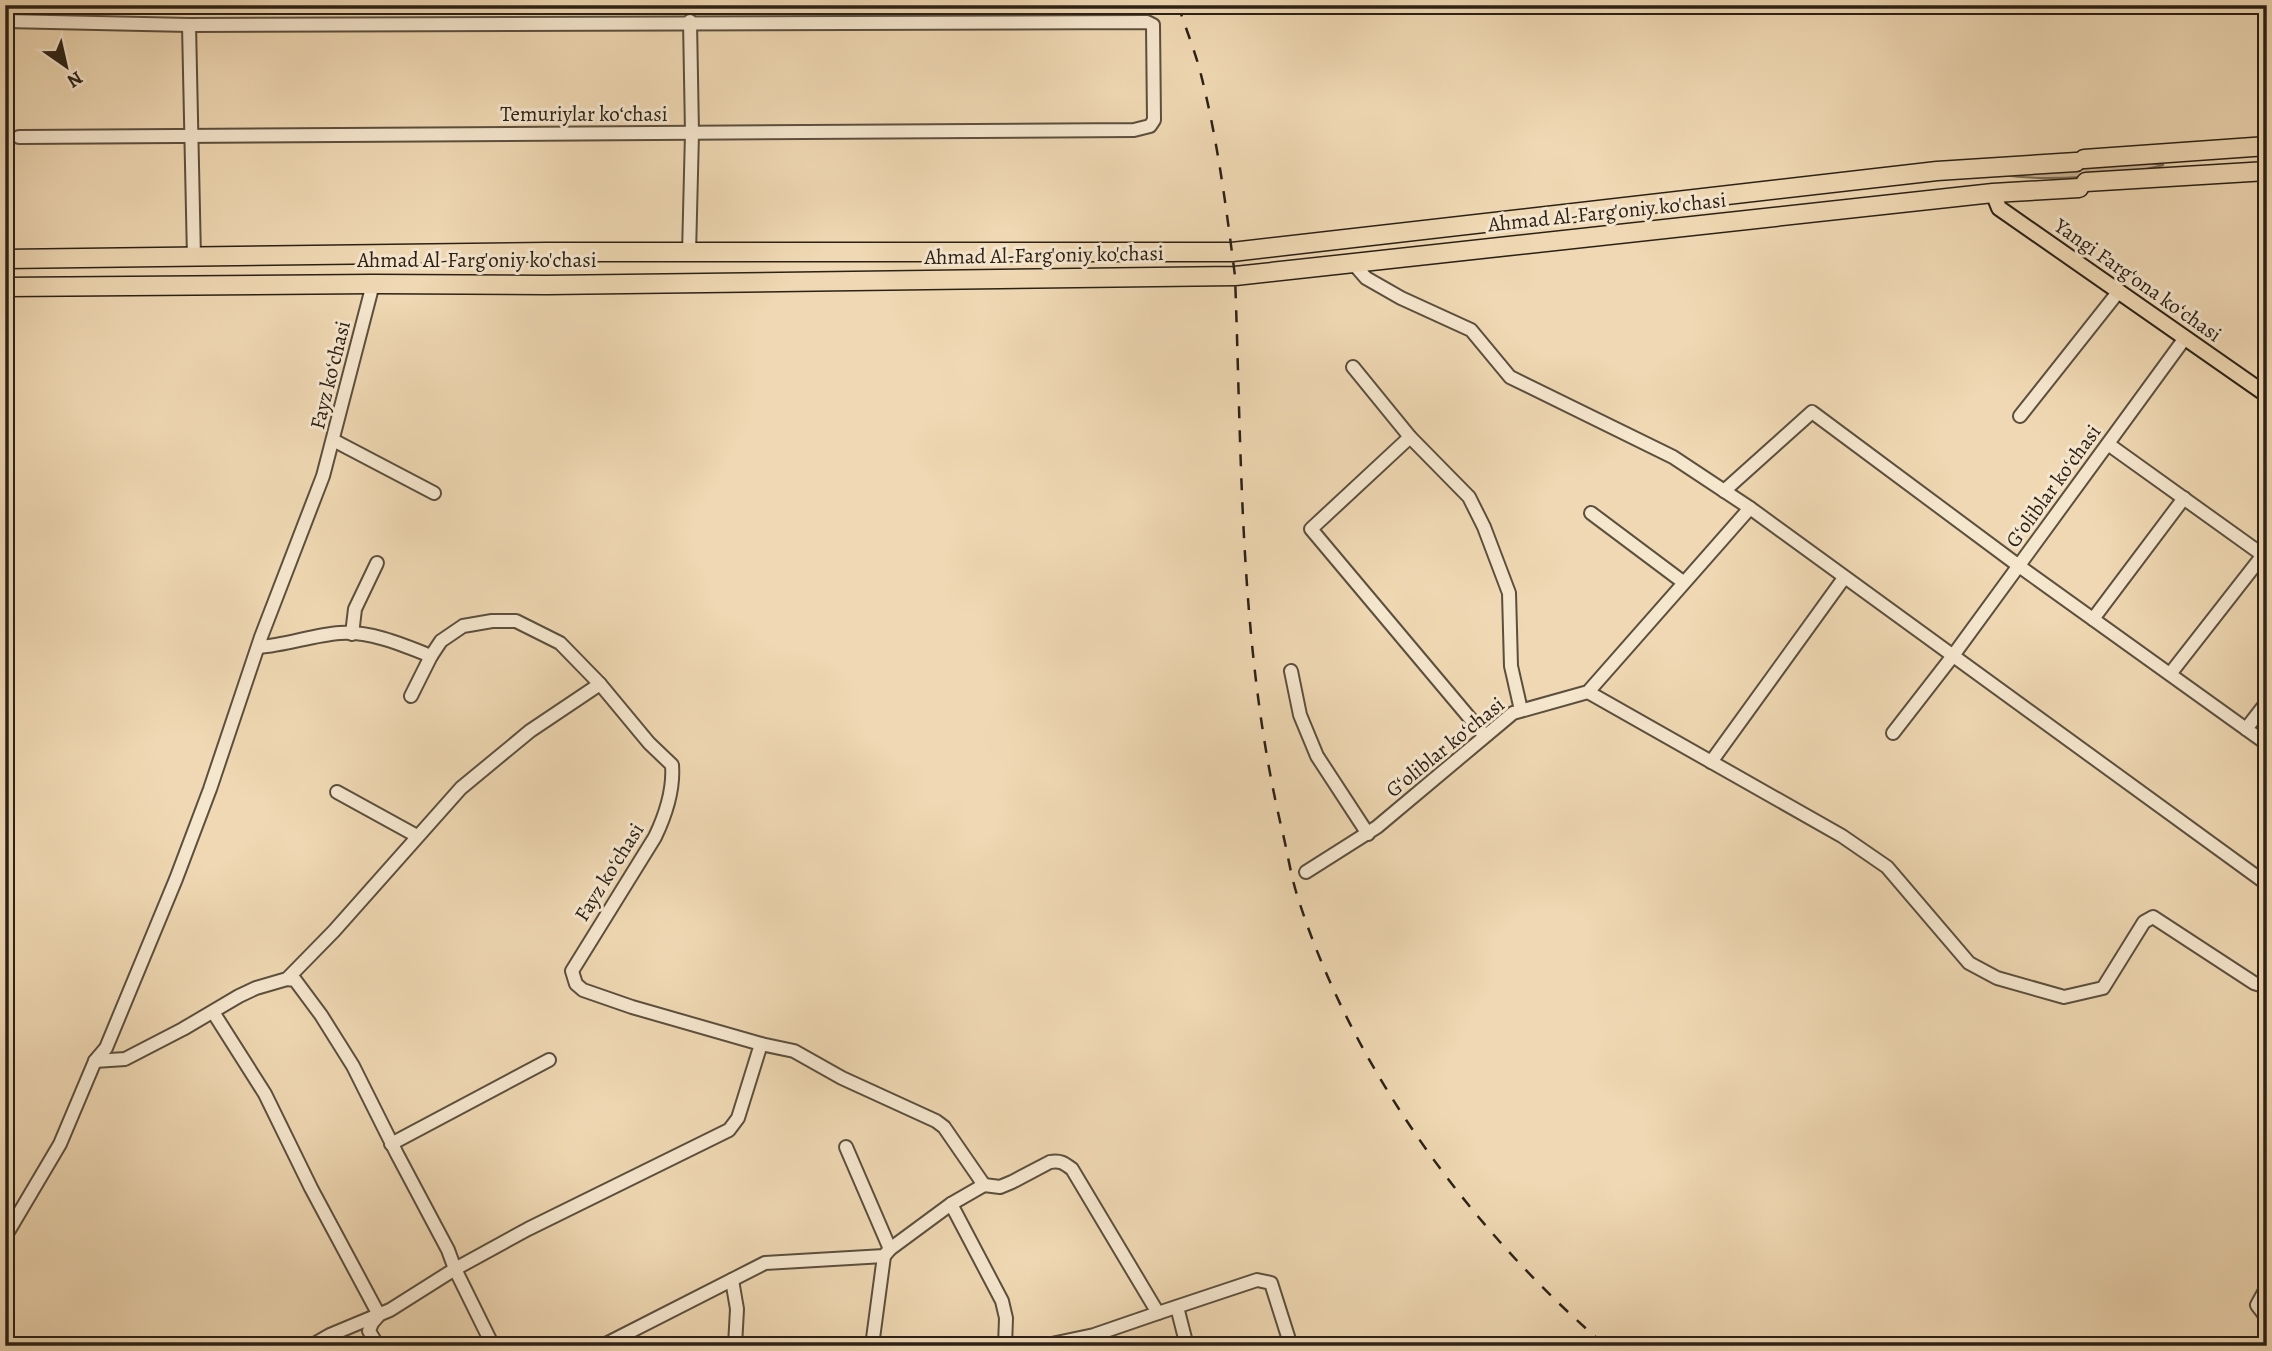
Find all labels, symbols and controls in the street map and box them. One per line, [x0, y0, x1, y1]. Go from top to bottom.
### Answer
north arrow [32, 32, 102, 102]
text: N [62, 65, 88, 94]
street label: Temuriylar koʻchasi [500, 100, 668, 128]
street label: Ahmad Al-Farg'oniy ko'chasi [1485, 186, 1728, 239]
street label: Yangi Fargʻona koʻchasi [2048, 211, 2227, 348]
street label: Ahmad Al-Farg'oniy ko'chasi [923, 239, 1164, 271]
street label: Ahmad Al-Farg'oniy ko'chasi [356, 246, 597, 274]
street label: Fayz koʻchasi [303, 318, 357, 432]
street label: Gʻoliblar koʻchasi [1999, 419, 2107, 553]
street label: Gʻoliblar koʻchasi [1380, 690, 1510, 804]
street label: Fayz koʻchasi [568, 818, 650, 926]

